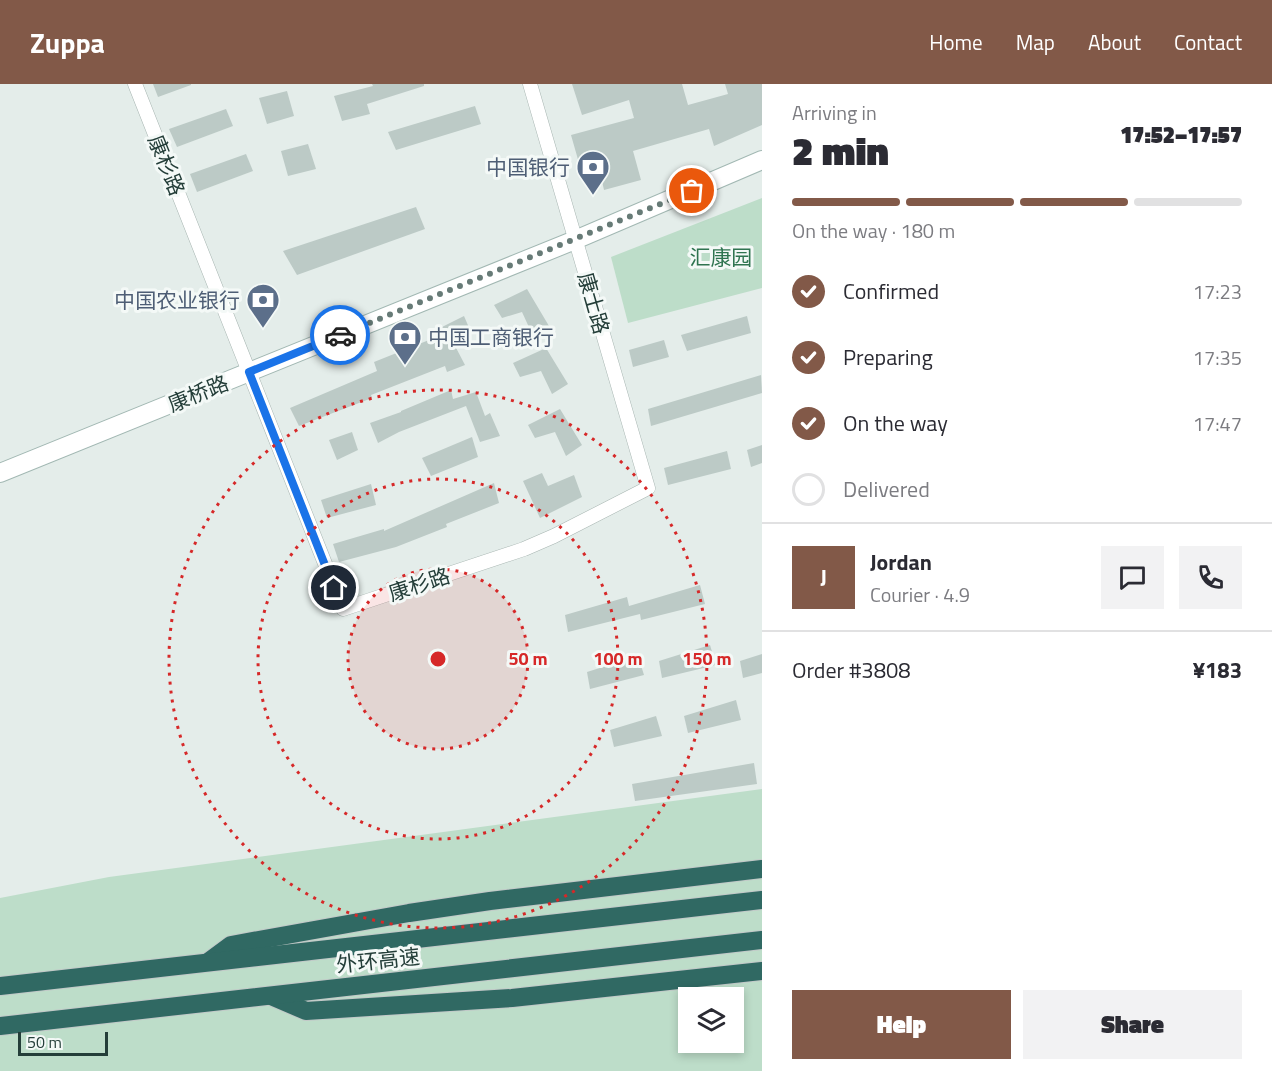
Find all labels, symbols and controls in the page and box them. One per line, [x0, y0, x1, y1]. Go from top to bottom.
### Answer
text: Zuppa [30, 21, 105, 64]
text: Home [929, 26, 983, 58]
text: Map [1016, 26, 1055, 58]
text: About [1088, 26, 1141, 58]
text: Contact [1174, 26, 1242, 58]
text: Arriving in [792, 97, 877, 128]
text: 17:52–17:57 [1120, 118, 1242, 152]
text: 2 min [792, 121, 889, 180]
street label: 康杉路 [140, 130, 194, 200]
bank icon: 中国银行 [575, 149, 611, 196]
place label: 中国银行 [486, 151, 570, 183]
pin [666, 165, 717, 216]
icon: bag [675, 174, 708, 207]
text: On the way · 180 m [792, 215, 955, 246]
park label: 汇康园 [690, 241, 753, 273]
street label: 康士路 [570, 268, 618, 338]
text: Confirmed [843, 274, 939, 308]
icon: check [792, 275, 825, 308]
text: 17:23 [1193, 276, 1242, 307]
bank icon: 中国农业银行 [245, 282, 281, 329]
place label: 中国农业银行 [114, 284, 240, 316]
courier [310, 305, 370, 365]
icon: car [324, 319, 357, 352]
bank icon: 中国工商银行 [387, 319, 423, 366]
place label: 中国工商银行 [428, 321, 554, 353]
text: Preparing [843, 340, 933, 374]
icon: check [792, 341, 825, 374]
text: 17:35 [1193, 342, 1242, 373]
street label: 康桥路 [163, 366, 233, 420]
text: On the way [843, 406, 948, 440]
icon: check [792, 407, 825, 440]
text: 17:47 [1193, 408, 1242, 439]
text: Delivered [843, 472, 930, 506]
text: Jordan [870, 545, 932, 579]
button: chat [1101, 546, 1164, 609]
button: phone [1179, 546, 1242, 609]
street label: 康杉路 [384, 559, 454, 609]
text: J [820, 560, 827, 594]
pin [308, 562, 359, 613]
icon: home [317, 571, 350, 604]
text: Courier · 4.9 [870, 579, 970, 610]
text: 50 m [508, 645, 548, 672]
text: 100 m [593, 645, 643, 672]
text: 150 m [682, 645, 732, 672]
centre of rings [428, 649, 448, 669]
text: Order #3808 [792, 653, 911, 687]
text: ¥183 [1193, 653, 1242, 687]
street label: 外环高速 [335, 940, 421, 980]
map controls [678, 987, 744, 1053]
button: layers [678, 987, 744, 1053]
button: Help [792, 990, 1011, 1059]
button: Share [1023, 990, 1242, 1059]
scale bar [18, 1029, 108, 1056]
text: 50 m [27, 1030, 62, 1054]

